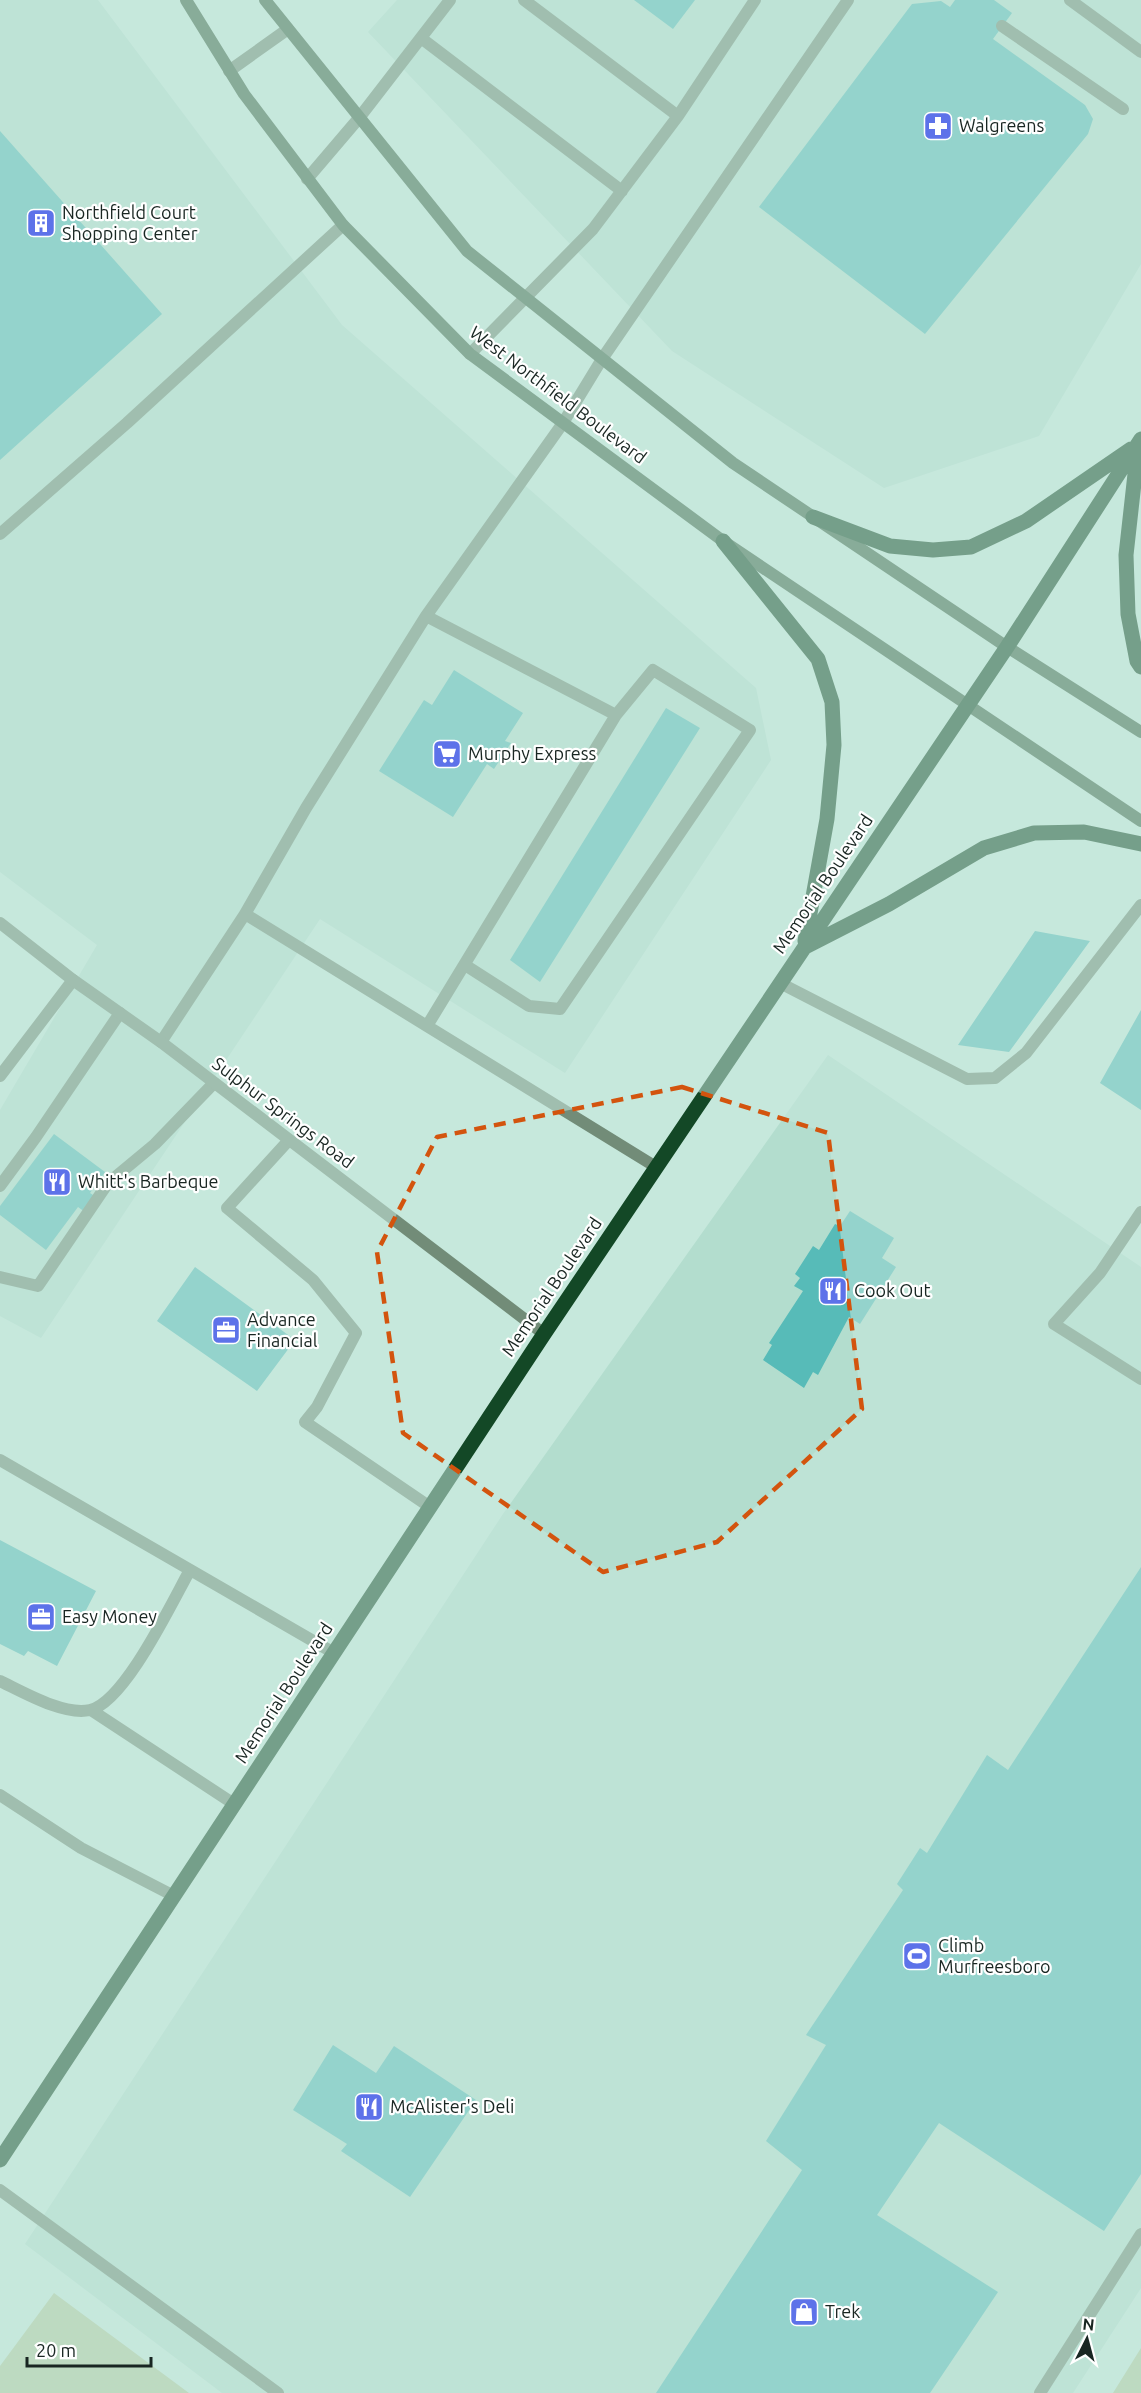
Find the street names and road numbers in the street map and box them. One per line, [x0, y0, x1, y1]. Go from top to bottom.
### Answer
street label: West Northfield Boulevard [466, 321, 651, 467]
street label: Memorial Boulevard [768, 810, 876, 957]
street label: Sulphur Springs Road [209, 1053, 358, 1172]
street label: Memorial Boulevard [497, 1213, 605, 1360]
street label: Memorial Boulevard [230, 1619, 336, 1766]

